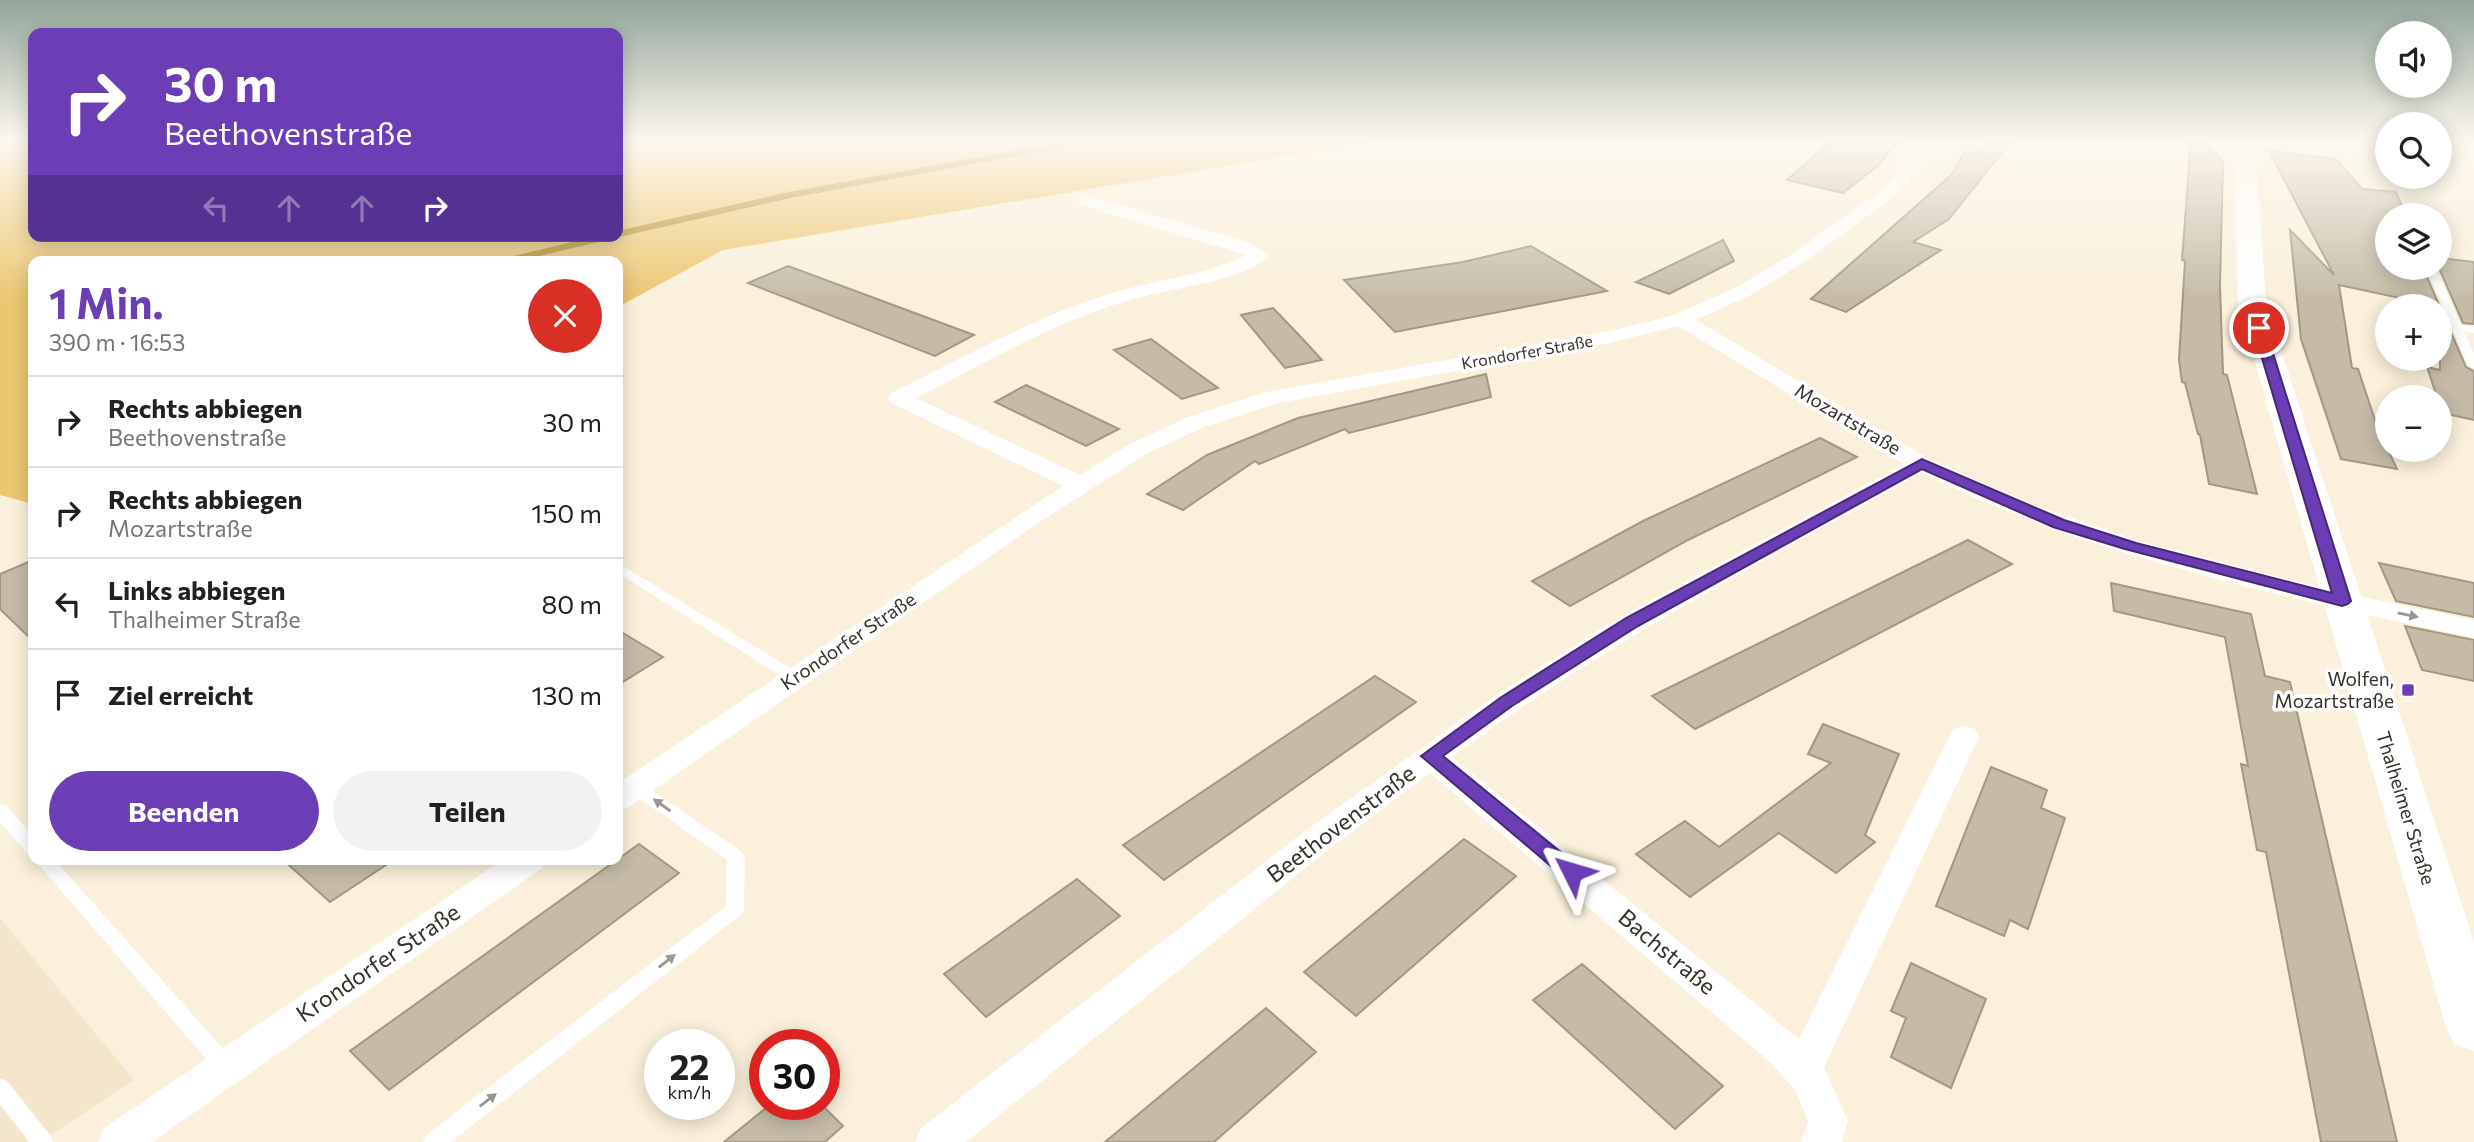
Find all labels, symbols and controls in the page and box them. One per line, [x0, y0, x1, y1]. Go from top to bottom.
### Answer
map controls [2375, 21, 2452, 462]
button: sound [2375, 21, 2452, 98]
text: 30 m [164, 52, 277, 112]
icon: right [49, 56, 140, 147]
text: Beethovenstraße [164, 112, 412, 152]
button: search [2375, 112, 2452, 189]
icon: left [197, 189, 235, 227]
icon: ahead [270, 189, 308, 227]
icon: ahead [343, 189, 381, 227]
icon: right [416, 189, 454, 227]
button: layers [2375, 203, 2452, 280]
text: 1 Min. [49, 276, 164, 328]
button: close [528, 279, 602, 353]
button: + [2375, 294, 2452, 371]
pin [2229, 298, 2289, 358]
icon: arrive [2240, 309, 2278, 347]
text: 390 m · 16:53 [49, 328, 185, 356]
street label: Krondorfer Straße [1460, 331, 1594, 372]
street label: Mozartstraße [1791, 378, 1905, 459]
button: − [2375, 385, 2452, 462]
text: Rechts abbiegen [108, 392, 303, 423]
icon: right [49, 403, 87, 441]
text: 30 m [543, 406, 602, 437]
text: Beethovenstraße [108, 423, 286, 451]
text: Rechts abbiegen [108, 483, 303, 514]
icon: right [49, 494, 87, 532]
text: 150 m [531, 497, 602, 528]
text: Mozartstraße [108, 514, 253, 542]
text: Links abbiegen [108, 574, 286, 605]
icon: left [49, 585, 87, 623]
street label: Krondorfer Straße [776, 587, 920, 694]
text: 80 m [542, 588, 602, 619]
text: Thalheimer Straße [108, 605, 301, 633]
one-way arrow [2397, 610, 2419, 621]
place label: Wolfen, Mozartstraße [2275, 667, 2394, 712]
icon: arrive [49, 676, 87, 714]
text: Ziel erreicht [108, 679, 253, 710]
text: 130 m [531, 679, 602, 710]
marker: Wolfen, Mozartstraße [2400, 682, 2416, 698]
street label: Thalheimer Straße [2372, 728, 2441, 887]
street label: Beethovenstraße [1261, 758, 1420, 888]
button: Beenden [49, 771, 319, 851]
button: Teilen [333, 771, 602, 851]
one-way arrow [653, 798, 671, 812]
position arrow [1535, 835, 1609, 909]
street label: Krondorfer Straße [290, 897, 465, 1027]
street label: Bachstraße [1613, 902, 1722, 1000]
one-way arrow [658, 954, 676, 969]
speed limit sign: 30 [749, 1029, 840, 1120]
text: 22 [670, 1044, 709, 1087]
text: km/h [668, 1081, 711, 1103]
one-way arrow [478, 1093, 496, 1108]

